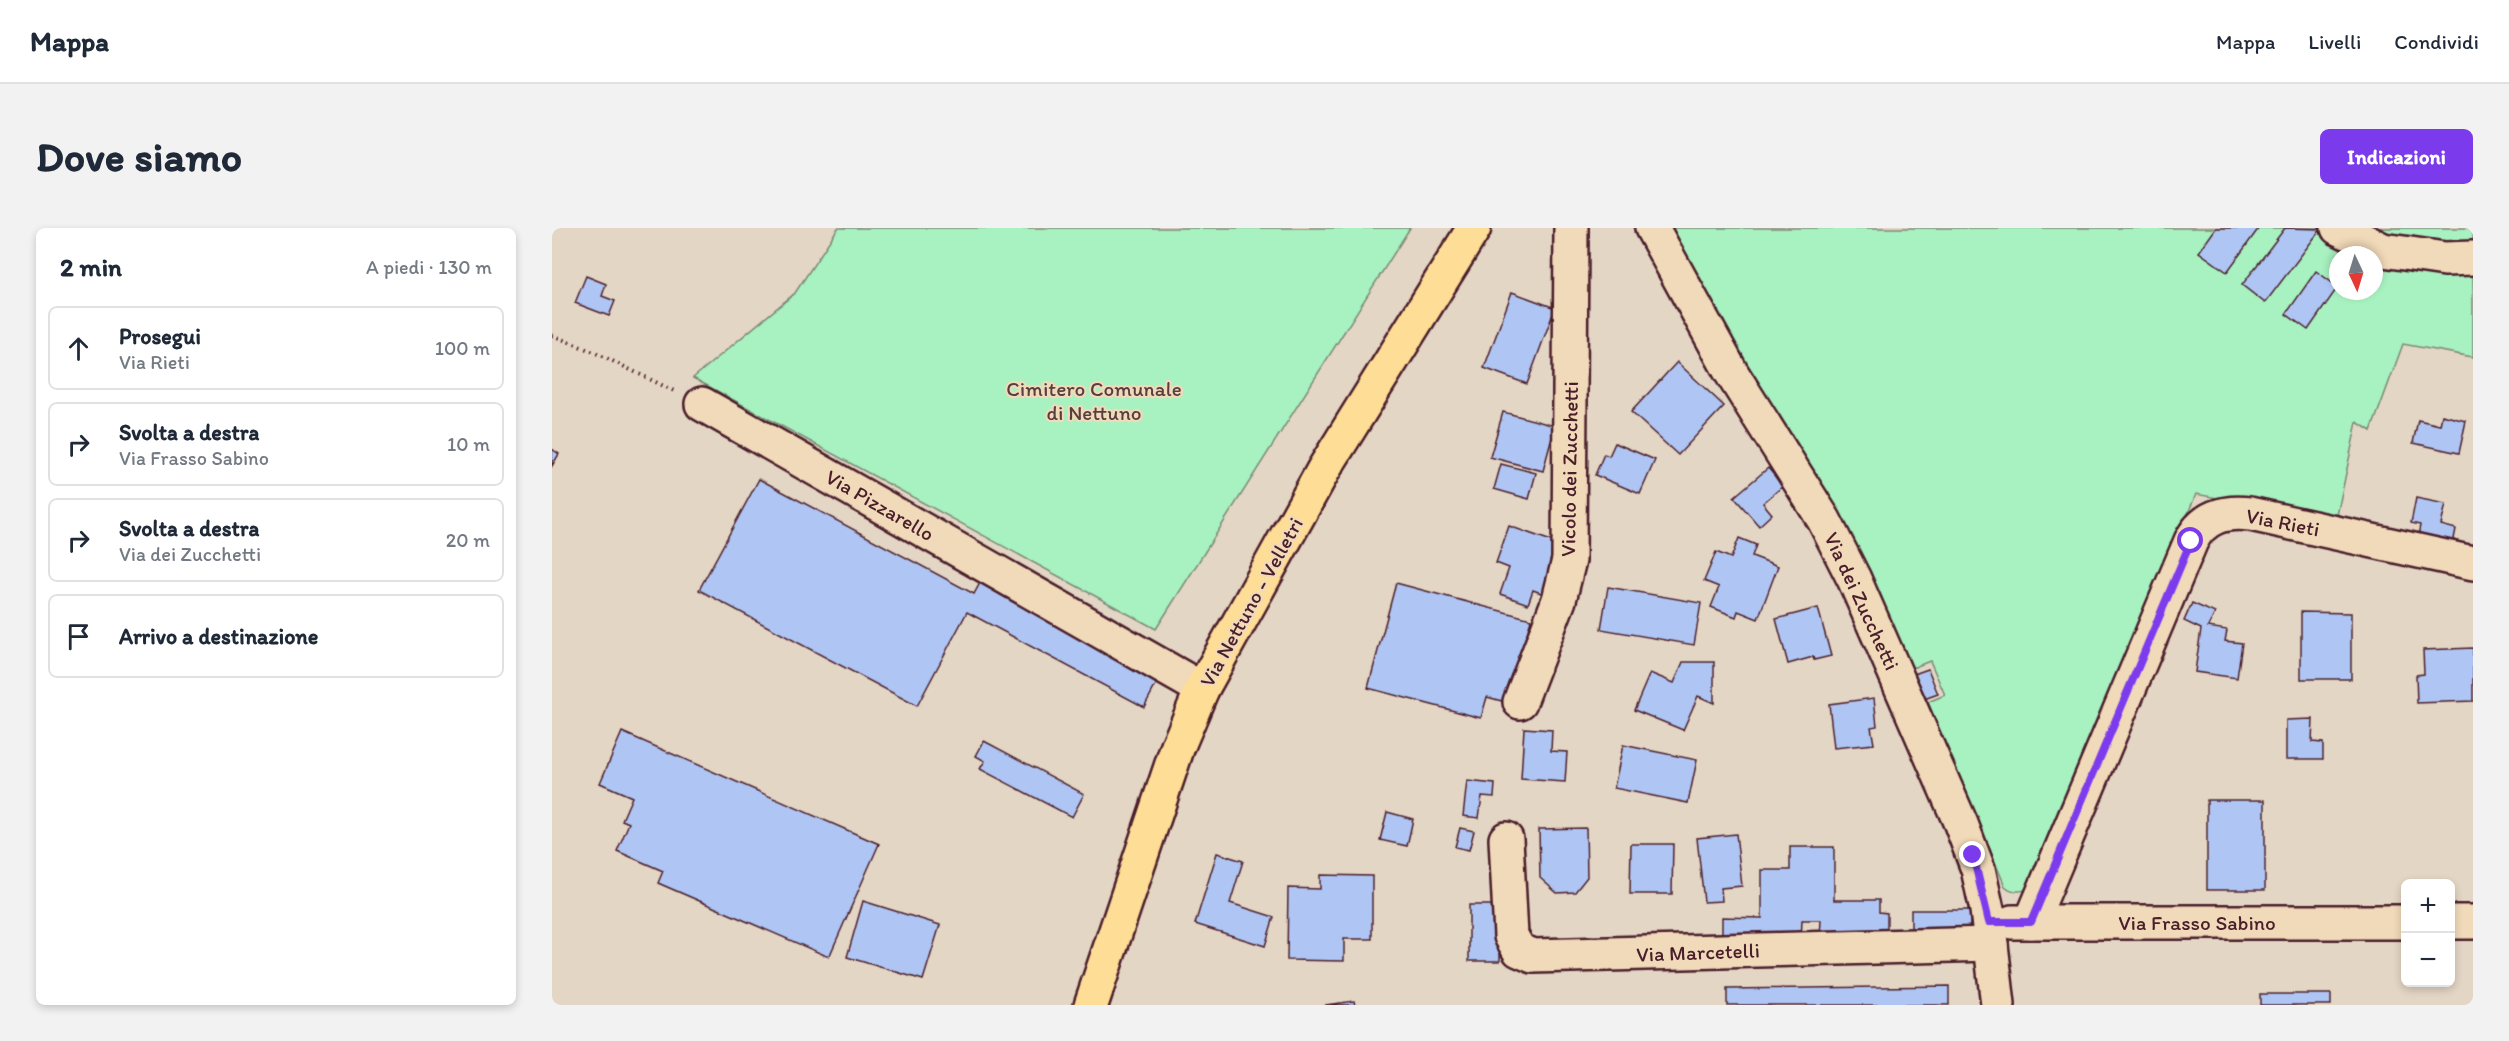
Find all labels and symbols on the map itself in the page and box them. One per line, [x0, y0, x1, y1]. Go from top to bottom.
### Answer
north arrow [2329, 246, 2383, 300]
park label: Cimitero Comunale di Nettuno [1006, 376, 1182, 425]
street label: Vicolo dei Zucchetti [1555, 381, 1583, 557]
street label: Via Pizzarello [821, 464, 939, 546]
street label: Via Rieti [2244, 503, 2322, 541]
street label: Via Nettuno - Velletri [1194, 513, 1308, 691]
route start [2177, 527, 2203, 553]
street label: Via dei Zucchetti [1819, 528, 1905, 674]
route end [1959, 841, 1985, 867]
street label: Via Frasso Sabino [2118, 910, 2276, 935]
street label: Via Marcetelli [1636, 937, 1760, 967]

